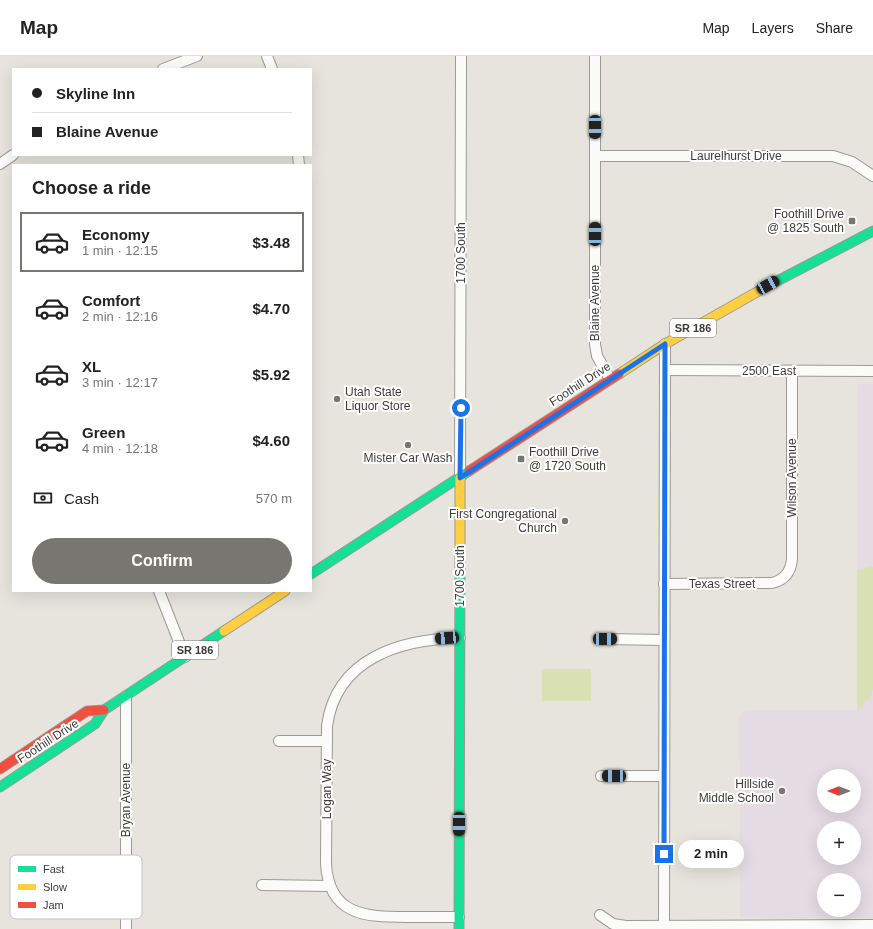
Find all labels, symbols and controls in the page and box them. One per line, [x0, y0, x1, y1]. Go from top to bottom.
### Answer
text: Map [20, 17, 58, 38]
text: Map [702, 20, 730, 36]
text: Layers [752, 20, 794, 36]
text: Share [816, 20, 853, 36]
text: Skyline Inn [56, 85, 135, 102]
car [589, 115, 601, 139]
text: Blaine Avenue [56, 123, 158, 140]
street label: Laurelhurst Drive [690, 149, 782, 163]
text: Choose a ride [32, 178, 151, 198]
place label: Foothill Drive @ 1825 South [767, 207, 844, 235]
marker: Foothill Drive @ 1825 South [847, 216, 857, 226]
street label: 1700 South [454, 222, 468, 284]
car [589, 222, 601, 246]
icon: car [34, 224, 70, 260]
text: Economy [82, 226, 150, 243]
text: $3.48 [252, 234, 290, 251]
text: 1 min · 12:15 [82, 243, 158, 258]
street label: Blaine Avenue [588, 264, 602, 341]
car [755, 274, 781, 296]
icon: car [34, 290, 70, 326]
text: Comfort [82, 292, 140, 309]
text: $4.70 [252, 300, 290, 317]
text: 2 min · 12:16 [82, 309, 158, 324]
road number: SR 186 [670, 319, 716, 337]
icon: car [34, 356, 70, 392]
text: XL [82, 358, 101, 375]
street label: Foothill Drive [547, 359, 613, 409]
street label: 2500 East [742, 364, 797, 378]
text: $5.92 [252, 366, 290, 383]
text: 3 min · 12:17 [82, 375, 158, 390]
place label: Utah State Liquor Store [345, 385, 411, 413]
marker: Utah State Liquor Store [332, 394, 342, 404]
route start [452, 399, 470, 417]
icon: car [34, 422, 70, 458]
text: Green [82, 424, 125, 441]
text: $4.60 [252, 432, 290, 449]
street label: Wilson Avenue [785, 438, 799, 518]
marker: Mister Car Wash [403, 440, 413, 450]
text: 4 min · 12:18 [82, 441, 158, 456]
place label: Foothill Drive @ 1720 South [529, 445, 606, 473]
place label: Mister Car Wash [364, 451, 452, 465]
marker: Foothill Drive @ 1720 South [516, 454, 526, 464]
icon: cash [32, 487, 54, 509]
text: Cash [64, 490, 99, 507]
text: 570 m [256, 491, 292, 506]
place label: First Congregational Church [449, 507, 557, 535]
marker: First Congregational Church [560, 516, 570, 526]
button: Confirm [32, 538, 292, 584]
street label: 1700 South [453, 545, 467, 607]
street label: Texas Street [689, 577, 756, 591]
car [435, 631, 459, 645]
car [593, 633, 617, 645]
road number: SR 186 [172, 641, 218, 659]
street label: Foothill Drive [15, 716, 81, 766]
street label: Logan Way [320, 759, 334, 819]
street label: Bryan Avenue [119, 762, 133, 837]
north arrow [817, 769, 861, 813]
map controls [817, 769, 861, 917]
car [602, 770, 626, 782]
place label: Hillside Middle School [699, 777, 774, 805]
marker: Hillside Middle School [777, 786, 787, 796]
car [453, 812, 465, 836]
button: + [817, 821, 861, 865]
callout: 2 min [678, 840, 744, 868]
route end [655, 845, 673, 863]
text: 2 min [694, 846, 728, 861]
legend [10, 855, 142, 919]
text: Fast [43, 863, 64, 875]
button: − [817, 873, 861, 917]
text: Slow [43, 881, 67, 893]
text: Jam [43, 899, 64, 911]

